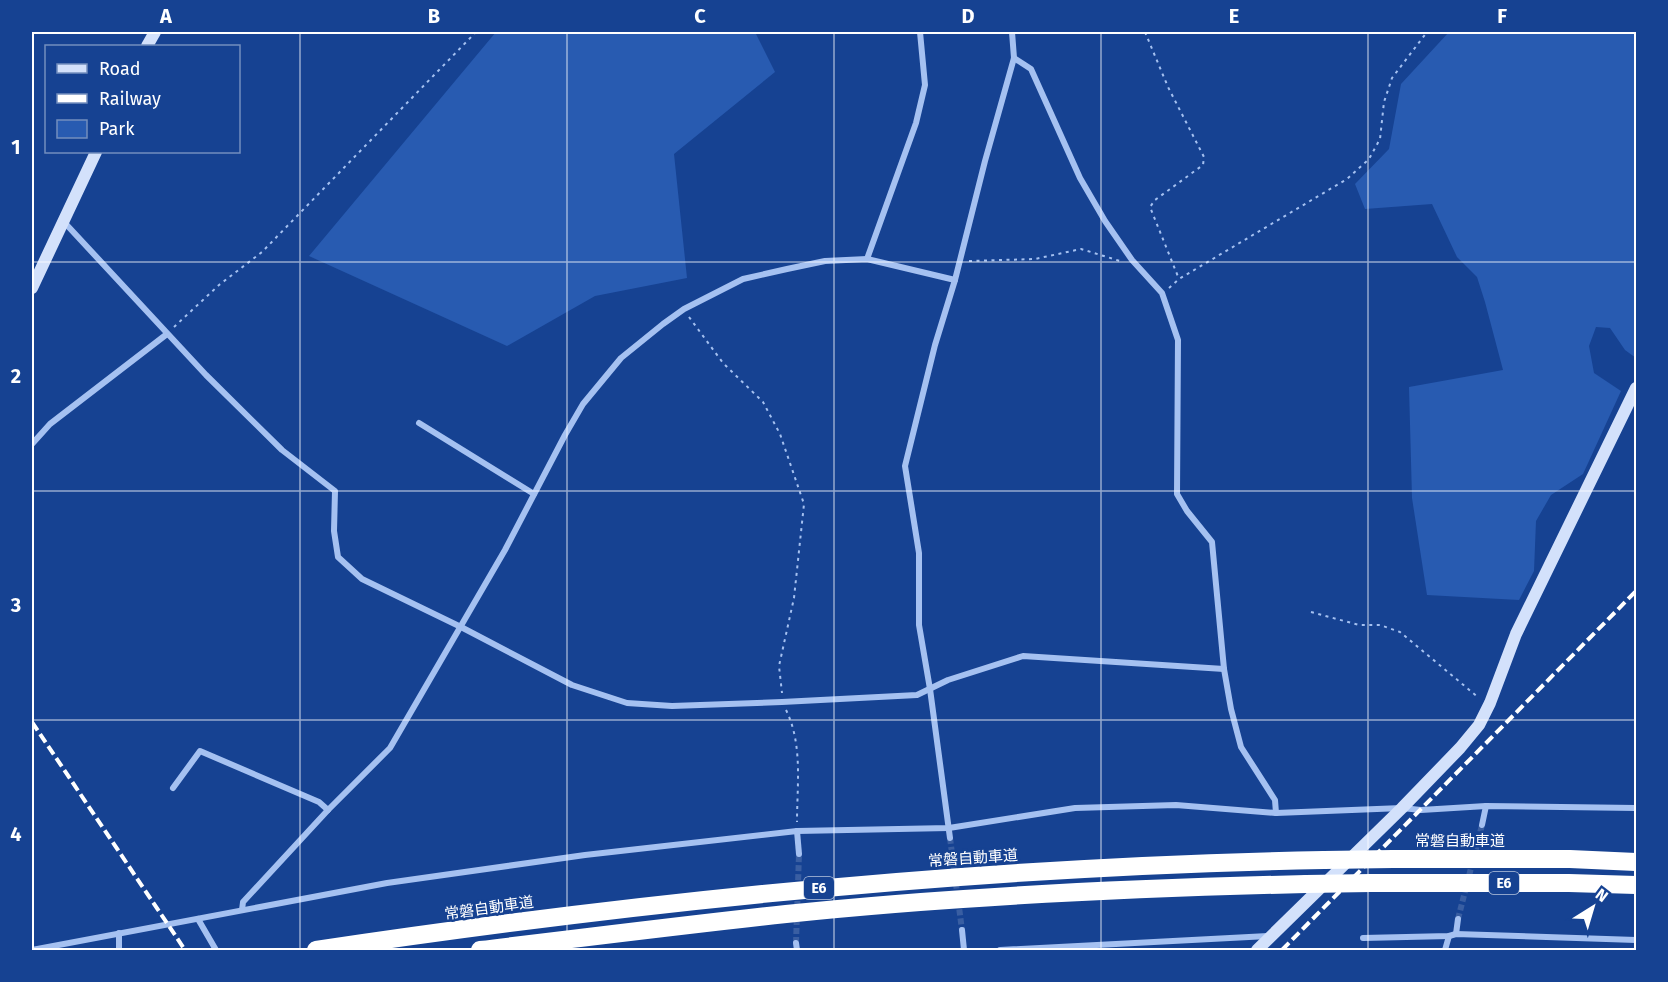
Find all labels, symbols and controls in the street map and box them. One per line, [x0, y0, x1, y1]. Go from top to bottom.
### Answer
text: A [159, 4, 173, 28]
text: B [428, 4, 440, 28]
text: C [694, 4, 706, 28]
text: D [961, 4, 975, 28]
text: E [1229, 4, 1239, 28]
text: F [1497, 4, 1507, 28]
legend [45, 45, 240, 153]
text: Road [99, 58, 141, 80]
text: Railway [99, 88, 161, 110]
text: Park [99, 118, 135, 140]
text: 1 [11, 135, 21, 159]
text: 2 [11, 364, 21, 388]
text: 3 [10, 593, 21, 617]
text: 4 [10, 822, 22, 846]
street label: 常磐自動車道 [1415, 832, 1505, 850]
street label: 常磐自動車道 [927, 846, 1019, 870]
road number: E6 [1489, 872, 1519, 894]
road number: E6 [804, 877, 834, 899]
north arrow [1563, 877, 1623, 937]
text: N [1592, 885, 1612, 906]
street label: 常磐自動車道 [443, 893, 535, 923]

